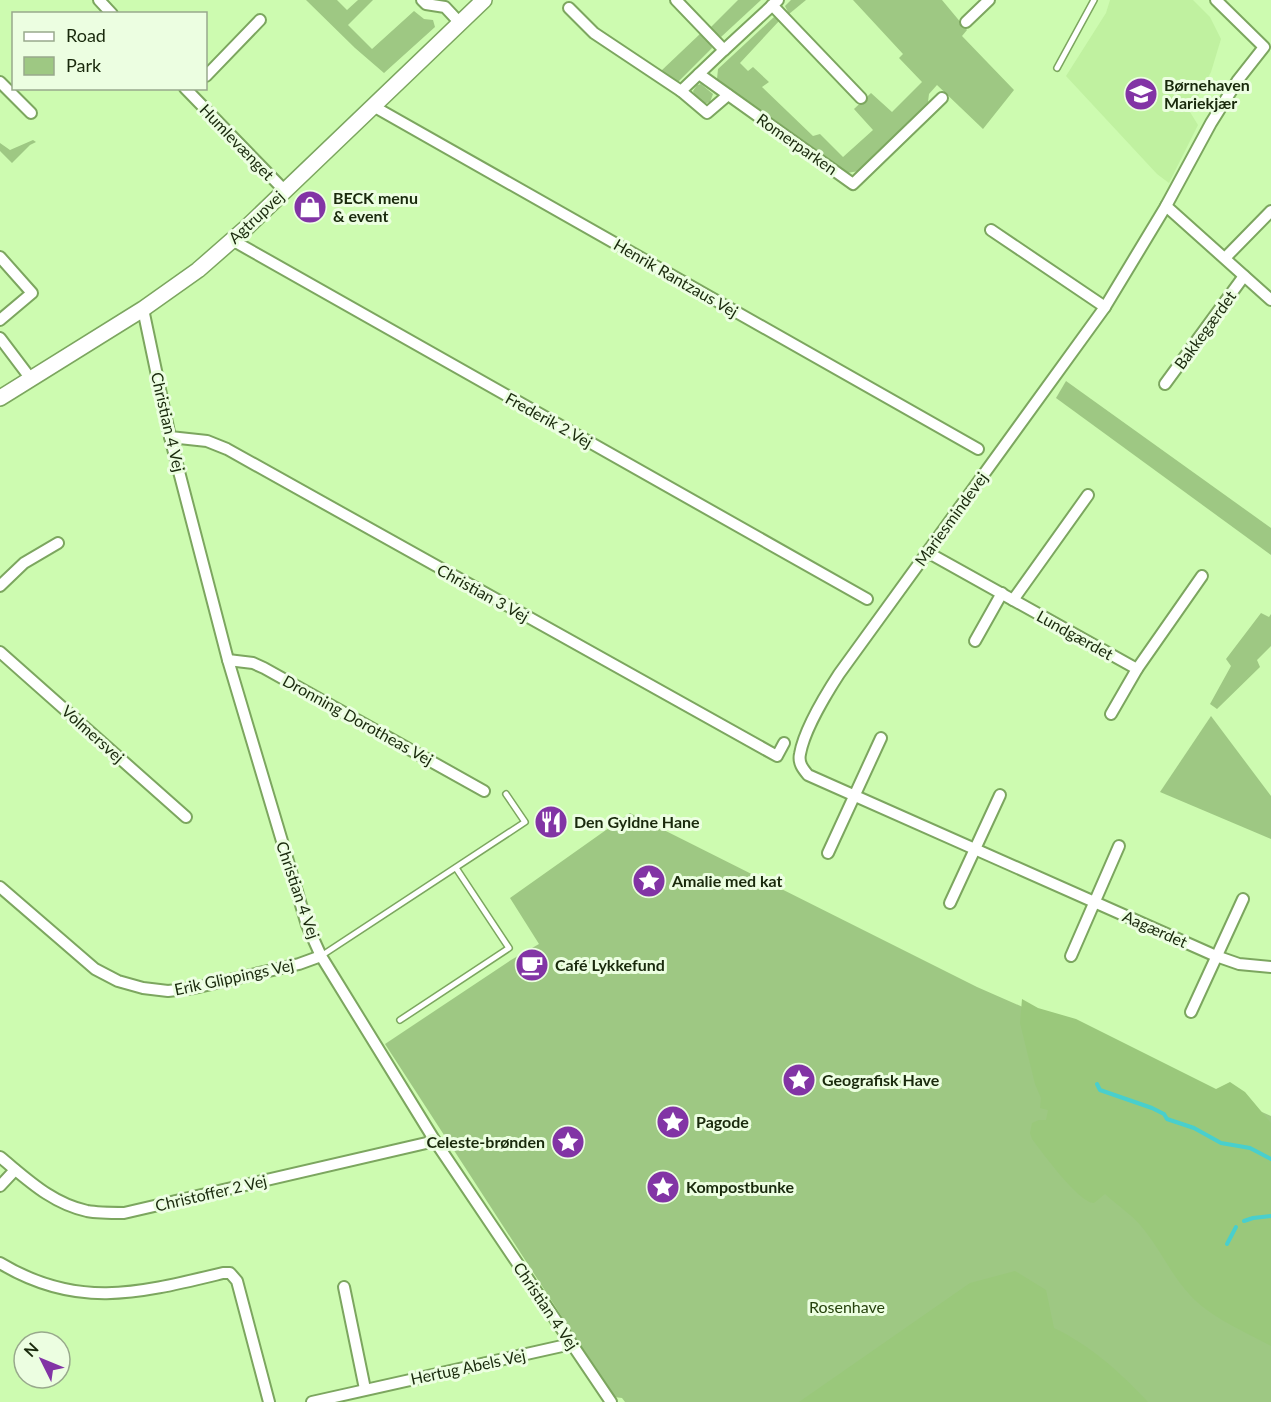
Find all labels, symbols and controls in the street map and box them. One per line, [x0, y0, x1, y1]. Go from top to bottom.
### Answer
legend [12, 12, 207, 90]
text: Road [66, 24, 106, 46]
text: Park [66, 54, 102, 76]
place label: Børnehaven Mariekjær [1164, 75, 1250, 112]
school or university icon: Børnehaven Mariekjær [1123, 76, 1159, 112]
street label: Humlevænget [196, 100, 279, 184]
street label: Romerparken [753, 109, 841, 178]
street label: Agtrupvej [224, 186, 287, 247]
place label: BECK menu & event [333, 188, 418, 225]
shop icon: BECK menu & event [292, 189, 328, 225]
street label: Henrik Rantzaus Vej [611, 234, 742, 321]
street label: Bakkegærdet [1170, 287, 1240, 373]
street label: Christian 4 Vej [148, 370, 189, 474]
street label: Frederik 2 Vej [503, 388, 596, 451]
street label: Mariesmindevej [910, 468, 991, 569]
street label: Christian 3 Vej [434, 560, 532, 626]
street label: Lundgærdet [1034, 606, 1117, 663]
street label: Dronning Dorotheas Vej [280, 670, 437, 769]
street label: Volmersvej [58, 701, 128, 766]
restaurant icon: Den Gyldne Hane [533, 804, 569, 840]
place label: Den Gyldne Hane [574, 812, 700, 831]
street label: Christian 4 Vej [273, 839, 324, 941]
place icon: Amalie med kat [631, 863, 667, 899]
place label: Amalie med kat [671, 871, 783, 890]
street label: Aagærdet [1120, 906, 1191, 951]
cafe icon: Café Lykkefund [514, 947, 550, 983]
street label: Erik Glippings Vej [172, 955, 295, 998]
place label: Café Lykkefund [555, 955, 665, 974]
place icon: Geografisk Have [781, 1062, 817, 1098]
place label: Geografisk Have [822, 1070, 940, 1089]
place icon: Pagode [655, 1104, 691, 1140]
place label: Pagode [696, 1112, 749, 1131]
place icon: Celeste-brønden [550, 1124, 586, 1160]
place label: Celeste-brønden [426, 1132, 545, 1151]
place icon: Kompostbunke [645, 1169, 681, 1205]
street label: Christoffer 2 Vej [153, 1170, 269, 1215]
place label: Kompostbunke [686, 1177, 794, 1196]
street label: Christian 4 Vej [510, 1258, 583, 1353]
park label: Rosenhave [809, 1297, 885, 1316]
north arrow [12, 1330, 72, 1390]
text: N [20, 1338, 42, 1360]
street label: Hertug Abels Vej [409, 1345, 527, 1388]

